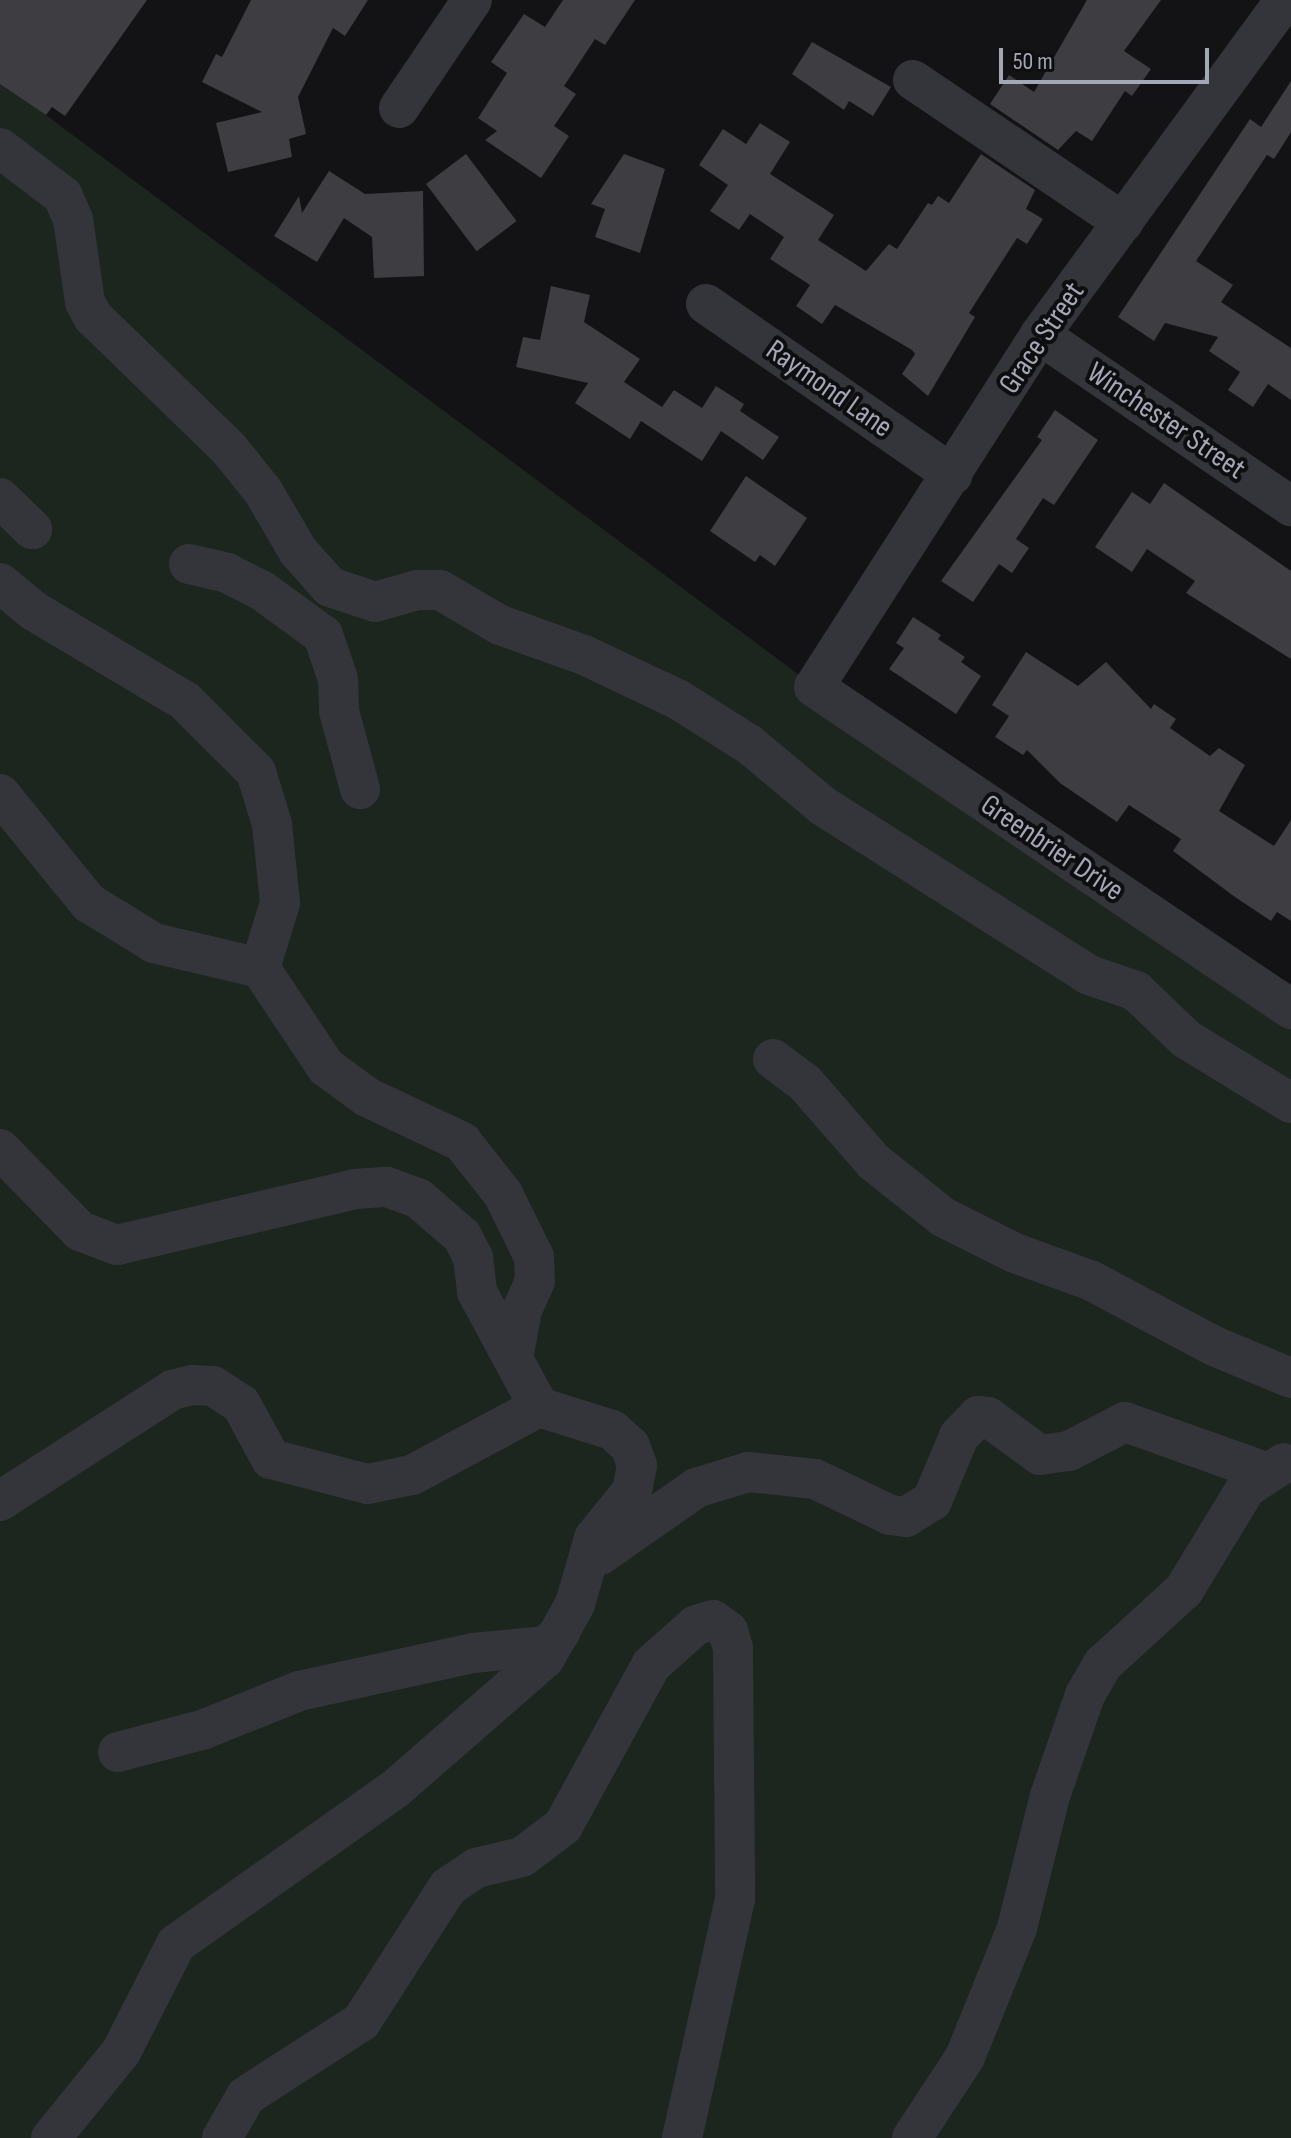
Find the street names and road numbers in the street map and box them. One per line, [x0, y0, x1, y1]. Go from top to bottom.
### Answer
street label: Grace Street [992, 275, 1092, 401]
street label: Raymond Lane [759, 332, 899, 446]
street label: Winchester Street [1080, 355, 1252, 487]
street label: Greenbrier Drive [974, 787, 1130, 909]

